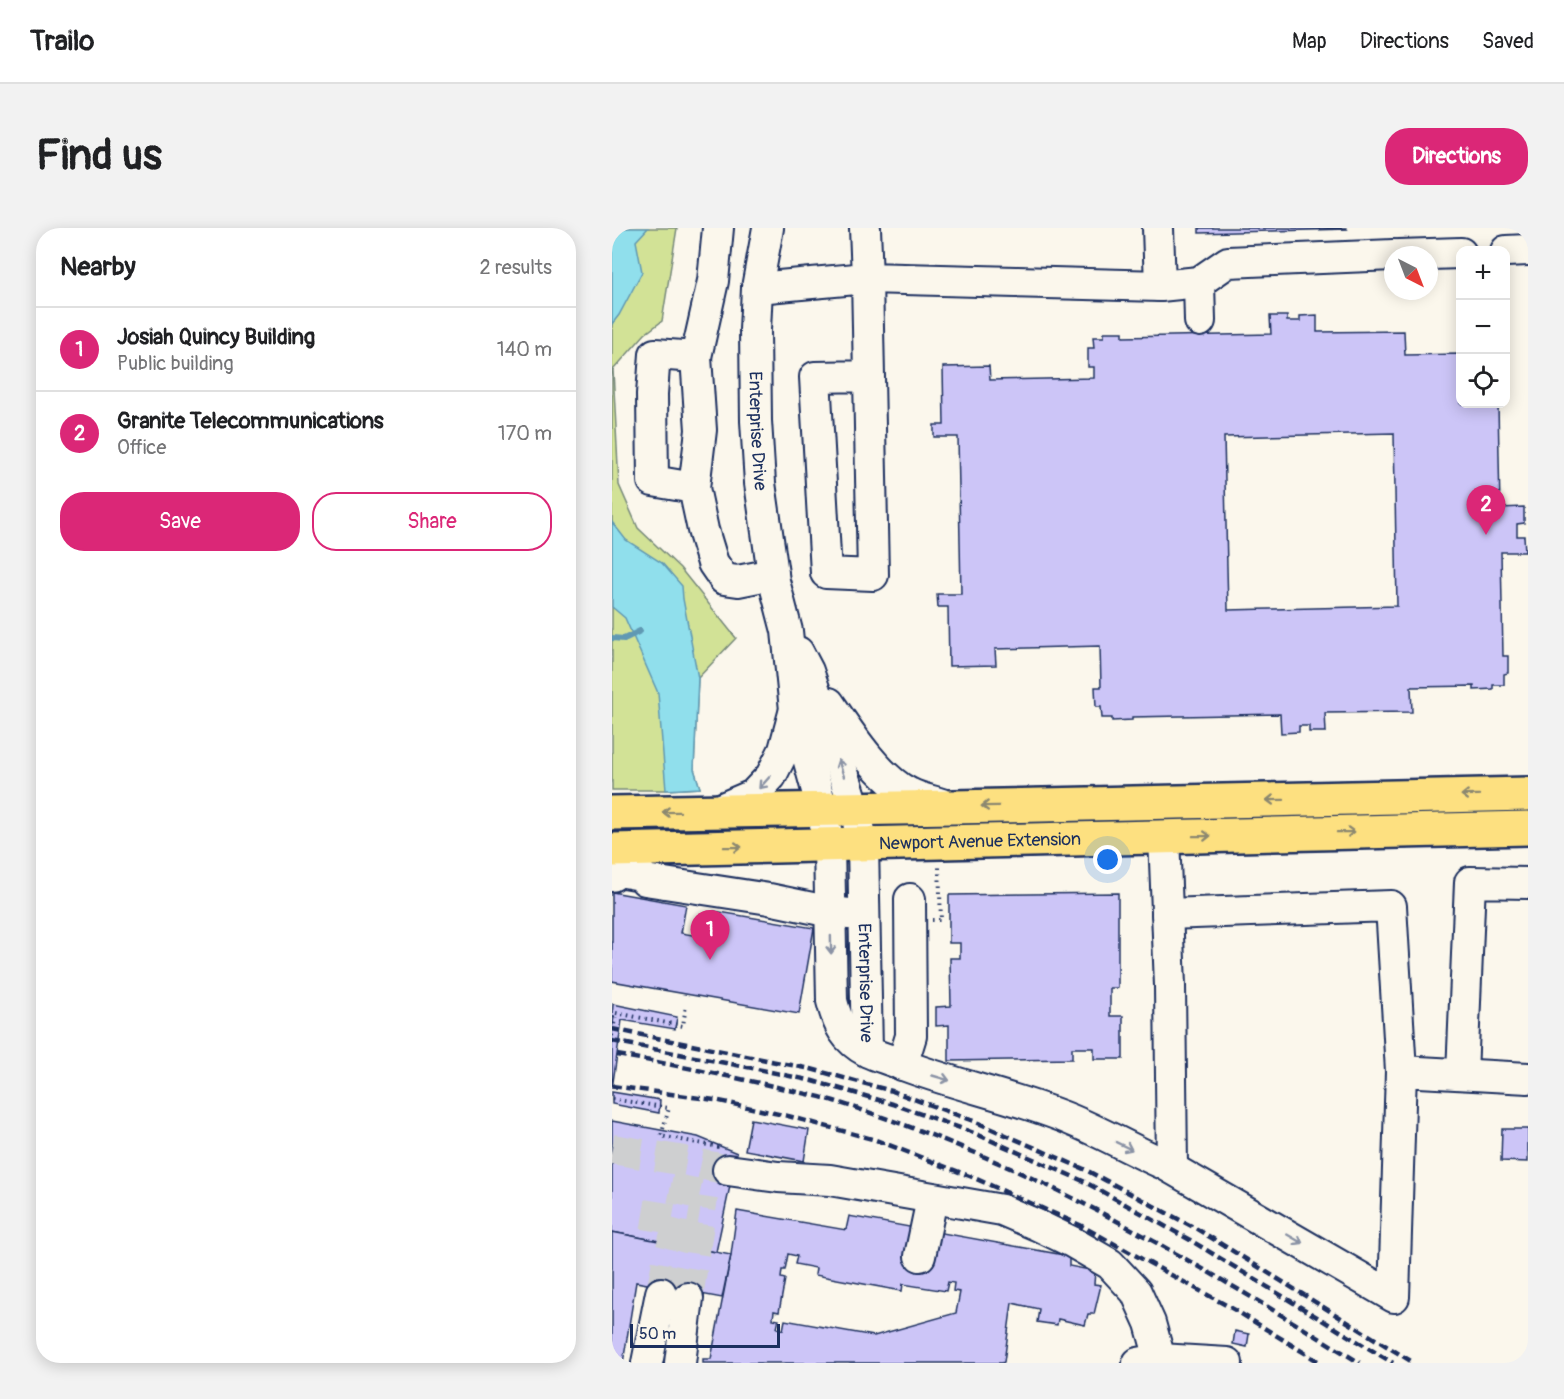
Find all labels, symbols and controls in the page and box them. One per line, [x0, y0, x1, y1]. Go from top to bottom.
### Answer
text: Trailo [30, 24, 94, 59]
text: Map [1292, 28, 1327, 55]
text: Directions [1360, 28, 1449, 55]
text: Saved [1482, 28, 1534, 55]
button: Directions [1385, 128, 1528, 185]
text: Find us [36, 130, 162, 182]
north arrow [1384, 246, 1438, 300]
map controls [1456, 246, 1510, 408]
button: + [1456, 246, 1510, 300]
text: Nearby [60, 251, 136, 283]
text: 2 results [480, 255, 552, 280]
button: − [1456, 300, 1510, 354]
text: Josiah Quincy Building [117, 323, 315, 351]
text: 1 [76, 337, 83, 362]
text: 140 m [497, 337, 552, 362]
text: Public building [117, 351, 233, 376]
button: locate [1456, 354, 1510, 408]
street label: Enterprise Drive [744, 371, 772, 492]
text: Granite Telecommunications [117, 407, 384, 435]
text: 2 [74, 421, 85, 446]
text: 170 m [498, 421, 552, 446]
text: Office [117, 435, 166, 460]
pin: 2 [1466, 486, 1506, 535]
button: Save [60, 492, 300, 551]
button: Share [312, 492, 552, 551]
one-way arrow [835, 759, 846, 778]
one-way arrow [758, 775, 772, 790]
one-way arrow [1460, 789, 1480, 801]
one-way arrow [1265, 794, 1285, 805]
one-way arrow [981, 801, 1001, 812]
one-way arrow [662, 806, 682, 818]
one-way arrow [1335, 826, 1355, 838]
street label: Newport Avenue Extension [878, 827, 1081, 855]
one-way arrow [1192, 830, 1212, 841]
one-way arrow [723, 841, 743, 853]
your location [1093, 845, 1122, 874]
pin: 1 [690, 910, 730, 960]
street label: Enterprise Drive [853, 923, 878, 1043]
one-way arrow [825, 935, 837, 955]
one-way arrow [932, 1073, 951, 1084]
one-way arrow [1115, 1140, 1133, 1152]
one-way arrow [1286, 1234, 1303, 1246]
scale bar [630, 1321, 780, 1348]
text: 50 m [639, 1324, 676, 1344]

